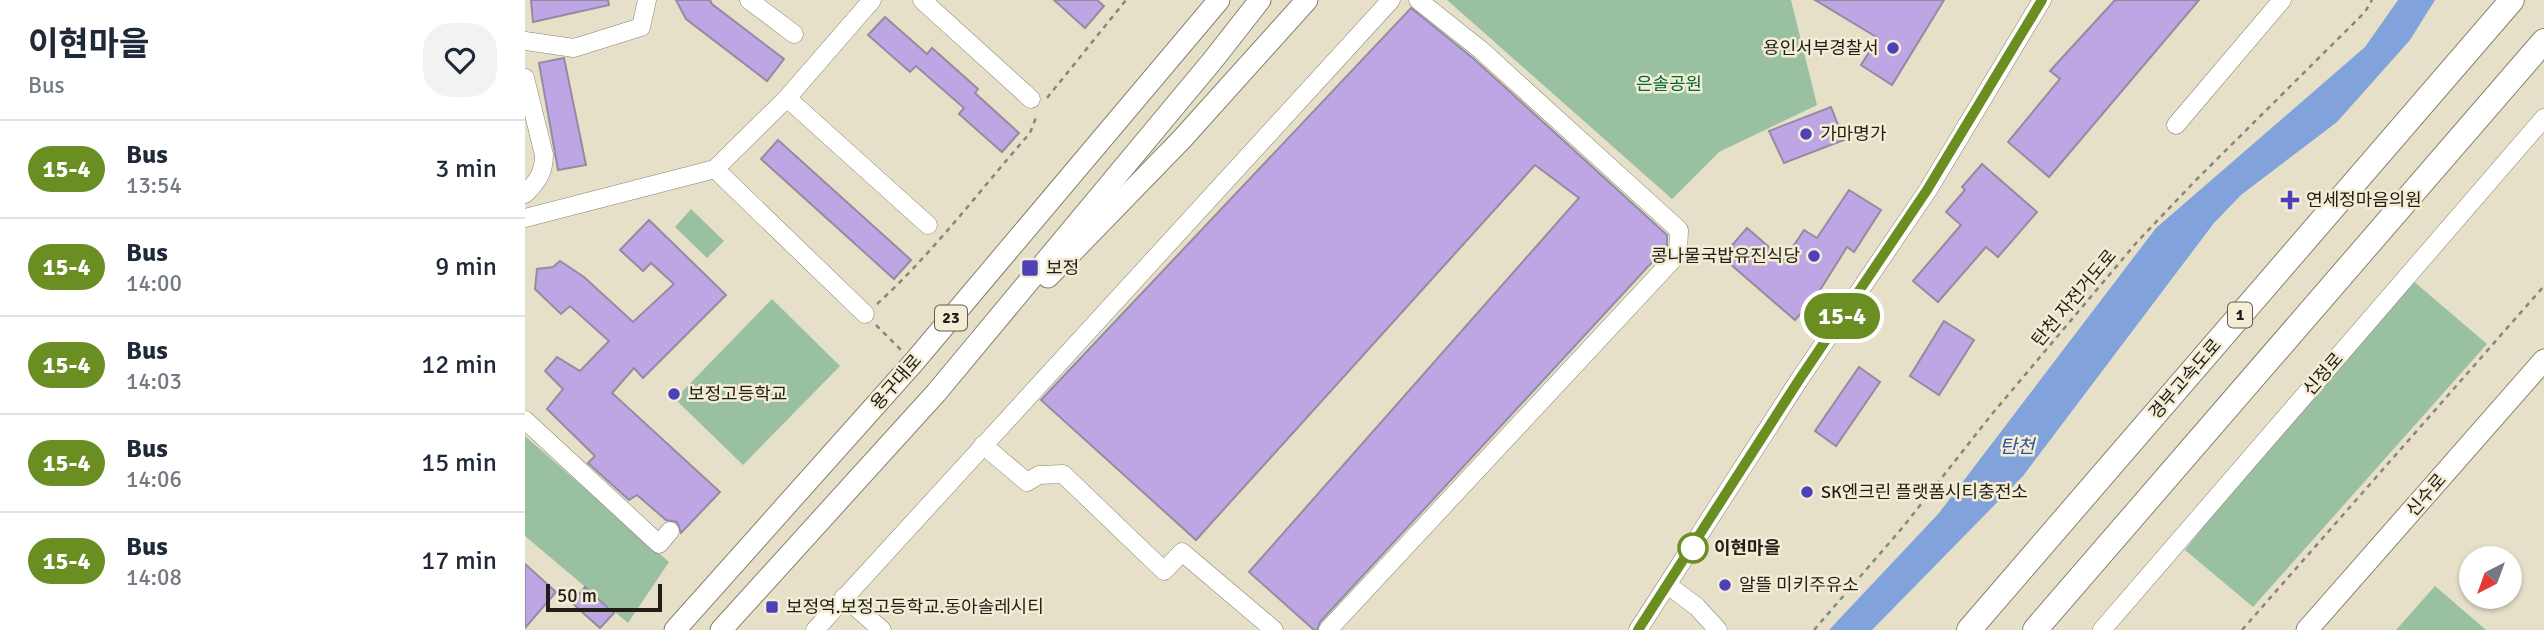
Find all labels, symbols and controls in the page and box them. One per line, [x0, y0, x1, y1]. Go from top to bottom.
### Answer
button: heart [423, 23, 497, 97]
text: 이현마을 [28, 24, 149, 65]
place label: 용인서부경찰서 [1763, 37, 1879, 59]
marker: 용인서부경찰서 [1885, 40, 1901, 56]
text: Bus [28, 71, 65, 100]
park label: 은솔공원 [1636, 73, 1702, 95]
place label: 가마명가 [1820, 123, 1887, 145]
marker: 가마명가 [1798, 126, 1814, 142]
text: Bus [126, 139, 168, 171]
text: 3 min [435, 153, 497, 185]
text: 15-4 [43, 154, 90, 184]
text: 13:54 [126, 171, 182, 200]
place label: 연세정마음의원 [2306, 189, 2422, 211]
marker: 연세정마음의원 [2280, 190, 2300, 210]
text: Bus [126, 237, 168, 269]
place label: 콩나물국밥유진식당 [1651, 245, 1800, 267]
street label: 탄천 자전거도로 [2027, 245, 2121, 351]
marker: 콩나물국밥유진식당 [1806, 248, 1822, 264]
text: 9 min [435, 251, 497, 283]
text: 15-4 [43, 252, 90, 282]
place label: 보정 [1046, 257, 1079, 279]
marker: 보정 [1020, 258, 1040, 278]
text: 14:00 [126, 269, 182, 298]
line badge: 15-4 [1793, 293, 1891, 339]
text: 15-4 [1818, 301, 1866, 331]
road number: 1 [2228, 302, 2252, 328]
road number: 23 [935, 306, 967, 330]
street label: 경부고속도로 [2144, 334, 2226, 424]
text: Bus [126, 335, 168, 367]
street label: 신정로 [2298, 348, 2348, 400]
text: 12 min [421, 349, 497, 381]
text: 15-4 [43, 350, 90, 380]
street label: 용구대로 [866, 350, 926, 414]
text: 14:03 [126, 367, 182, 396]
place label: 보정고등학교 [688, 383, 787, 405]
marker: 보정고등학교 [666, 386, 682, 402]
text: Bus [126, 433, 168, 465]
water label: 탄천 [2000, 435, 2036, 459]
text: 15 min [421, 447, 497, 479]
text: 15-4 [43, 448, 90, 478]
text: 14:06 [126, 465, 182, 494]
street label: 신수로 [2401, 469, 2451, 521]
place label: SK엔크린 플랫폼시티충전소 [1821, 481, 2028, 503]
marker: SK엔크린 플랫폼시티충전소 [1799, 484, 1815, 500]
text: Bus [126, 531, 168, 563]
marker: 이현마을 [1678, 533, 1708, 563]
place label: 이현마을 [1714, 537, 1780, 559]
text: 17 min [421, 545, 497, 577]
text: 15-4 [43, 546, 90, 576]
north arrow [2459, 546, 2522, 609]
map controls [2459, 546, 2522, 609]
text: 14:08 [126, 563, 182, 592]
place label: 알뜰 미키주유소 [1739, 574, 1859, 596]
marker: 알뜰 미키주유소 [1717, 577, 1733, 593]
scale bar [546, 581, 661, 613]
text: 50 m [557, 584, 597, 608]
place label: 보정역.보정고등학교.동아솔레시티 [786, 596, 1044, 618]
marker: 보정역.보정고등학교.동아솔레시티 [764, 599, 780, 615]

